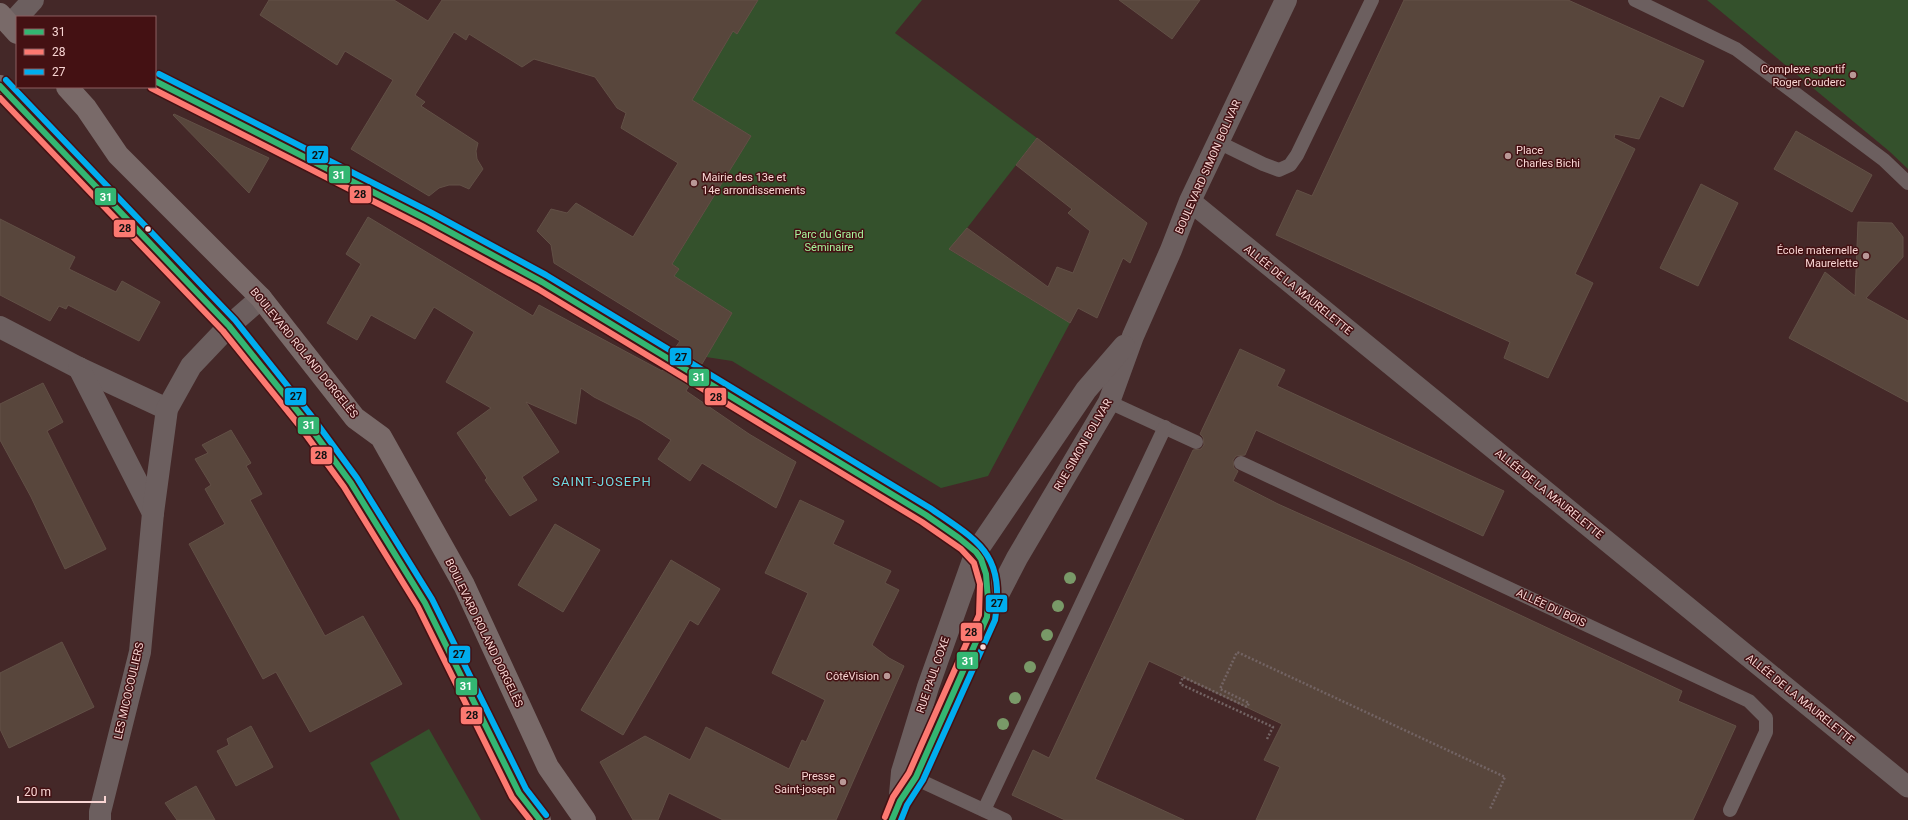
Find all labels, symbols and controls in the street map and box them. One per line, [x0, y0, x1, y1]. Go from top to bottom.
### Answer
legend [16, 16, 156, 88]
text: 31 [52, 25, 66, 39]
text: 28 [52, 45, 66, 59]
place label: Complexe sportif Roger Couderc [1761, 63, 1845, 89]
text: 27 [52, 65, 66, 79]
marker: Complexe sportif Roger Couderc [1848, 70, 1858, 80]
street label: BOULEVARD SIMON BOLIVAR [1172, 98, 1244, 236]
place label: Place Charles Bichi [1516, 144, 1580, 170]
line badge: 27 [306, 145, 329, 164]
text: 27 [312, 149, 324, 162]
marker: Place Charles Bichi [1503, 151, 1513, 161]
line badge: 31 [328, 165, 351, 184]
text: 31 [333, 169, 345, 182]
place label: Mairie des 13e et 14e arrondissements [702, 171, 806, 197]
marker: Mairie des 13e et 14e arrondissements [689, 178, 699, 188]
line badge: 28 [349, 185, 372, 204]
line badge: 31 [94, 187, 117, 206]
text: 28 [354, 188, 366, 201]
text: 31 [100, 191, 112, 204]
line badge: 28 [113, 219, 136, 238]
text: 28 [119, 222, 131, 235]
unlabelled marker [143, 224, 153, 234]
park label: Parc du Grand Séminaire [794, 228, 864, 254]
street label: ALLÉE DE LA MAURELETTE [1241, 242, 1355, 338]
place label: École maternelle Maurelette [1777, 244, 1858, 270]
marker: École maternelle Maurelette [1861, 251, 1871, 261]
street label: BOULEVARD ROLAND DORGELÈS [247, 285, 361, 421]
line badge: 27 [669, 347, 692, 366]
text: 27 [675, 351, 687, 364]
line badge: 31 [688, 368, 710, 387]
text: 31 [693, 371, 705, 384]
line badge: 27 [284, 387, 307, 406]
line badge: 28 [704, 387, 727, 406]
text: 27 [290, 390, 302, 403]
text: 28 [710, 391, 722, 404]
street label: RUE SIMON BOLIVAR [1051, 397, 1115, 493]
line badge: 31 [297, 416, 320, 435]
text: 31 [303, 419, 315, 432]
line badge: 28 [310, 446, 333, 465]
street label: ALLÉE DE LA MAURELETTE [1492, 446, 1606, 542]
text: 28 [315, 449, 327, 462]
district label: SAINT-JOSEPH [552, 474, 652, 489]
street label: BOULEVARD ROLAND DORGELÈS [442, 557, 526, 710]
street label: ALLÉE DU BOIS [1514, 586, 1588, 630]
line badge: 27 [985, 594, 1008, 613]
text: 27 [991, 597, 1003, 610]
line badge: 28 [960, 622, 983, 642]
text: 28 [965, 626, 977, 639]
street label: RUE PAUL COXE [914, 635, 952, 715]
street label: LES MICOCOULIERS [112, 641, 147, 741]
unlabelled marker [978, 642, 988, 652]
line badge: 27 [448, 645, 471, 664]
text: 27 [453, 648, 465, 661]
line badge: 31 [956, 651, 979, 670]
street label: ALLÉE DE LA MAURELETTE [1743, 651, 1857, 747]
text: 31 [962, 655, 974, 668]
place label: CôtéVision [826, 670, 879, 683]
marker: CôtéVision [882, 671, 892, 681]
line badge: 31 [455, 677, 478, 696]
text: 31 [460, 680, 472, 693]
line badge: 28 [460, 706, 483, 725]
text: 28 [466, 709, 478, 722]
place label: Presse Saint-joseph [774, 770, 835, 796]
marker: Presse Saint-joseph [838, 777, 848, 787]
scale bar [18, 778, 105, 804]
text: 20 m [24, 785, 51, 799]

